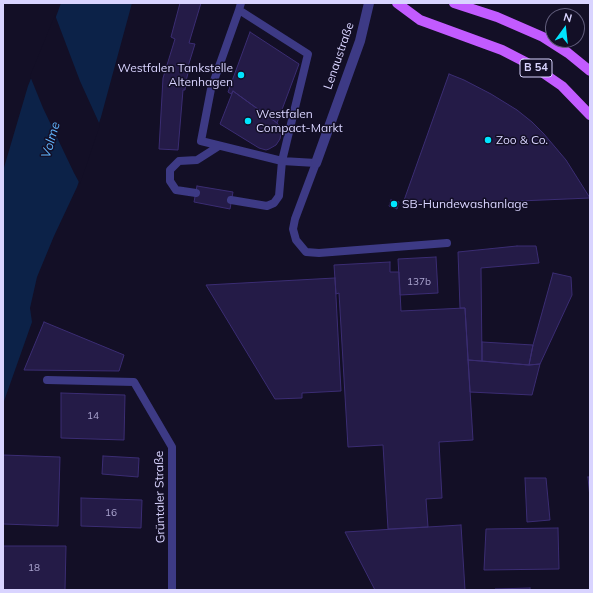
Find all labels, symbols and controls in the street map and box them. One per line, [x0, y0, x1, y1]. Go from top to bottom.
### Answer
north arrow [545, 8, 585, 48]
text: N [562, 10, 574, 25]
street label: Lenaustraße [321, 21, 357, 91]
road number: B 54 [520, 59, 552, 77]
place label: Westfalen Tankstelle Altenhagen [118, 61, 233, 89]
marker: Westfalen Tankstelle Altenhagen [236, 70, 246, 80]
place label: Westfalen Compact-Markt [256, 107, 343, 135]
marker: Westfalen Compact-Markt [243, 116, 253, 126]
water label: Volme [38, 120, 64, 160]
place label: Zoo & Co. [496, 133, 548, 147]
marker: Zoo & Co. [483, 135, 493, 145]
place label: SB-Hundewashanlage [402, 197, 528, 211]
marker: SB-Hundewashanlage [389, 199, 399, 209]
house number: 137b [407, 276, 431, 288]
house number: 14 [87, 410, 99, 422]
street label: Grüntaler Straße [152, 451, 168, 543]
house number: 16 [105, 507, 117, 519]
house number: 18 [28, 562, 40, 574]

